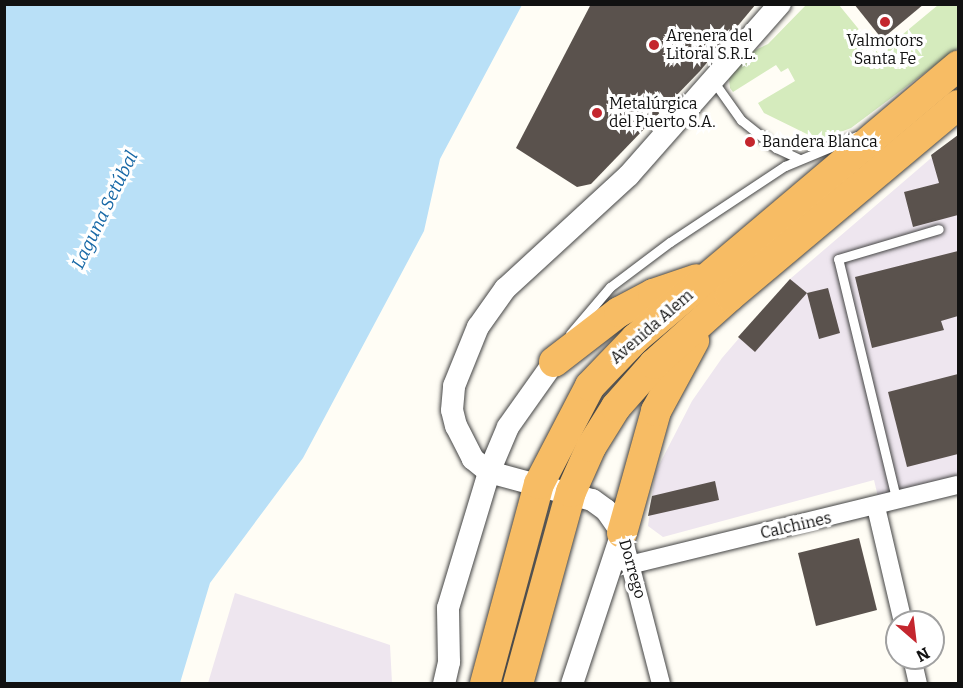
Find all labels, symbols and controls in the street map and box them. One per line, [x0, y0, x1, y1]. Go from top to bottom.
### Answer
marker: Valmotors Santa Fe [878, 15, 892, 29]
place label: Arenera del Litoral S.R.L. [666, 26, 756, 64]
place label: Valmotors Santa Fe [847, 31, 923, 69]
marker: Arenera del Litoral S.R.L. [647, 38, 661, 52]
place label: Metalúrgica del Puerto S.A. [609, 94, 716, 132]
marker: Metalúrgica del Puerto S.A. [590, 106, 604, 120]
place label: Bandera Blanca [762, 132, 878, 152]
marker: Bandera Blanca [743, 135, 757, 149]
water label: Laguna Setúbal [67, 148, 143, 272]
street label: Avenida Alem [607, 286, 697, 368]
street label: Calchines [759, 508, 833, 544]
street label: Dorrego [614, 537, 650, 601]
north arrow [885, 610, 945, 670]
text: N [913, 643, 933, 666]

